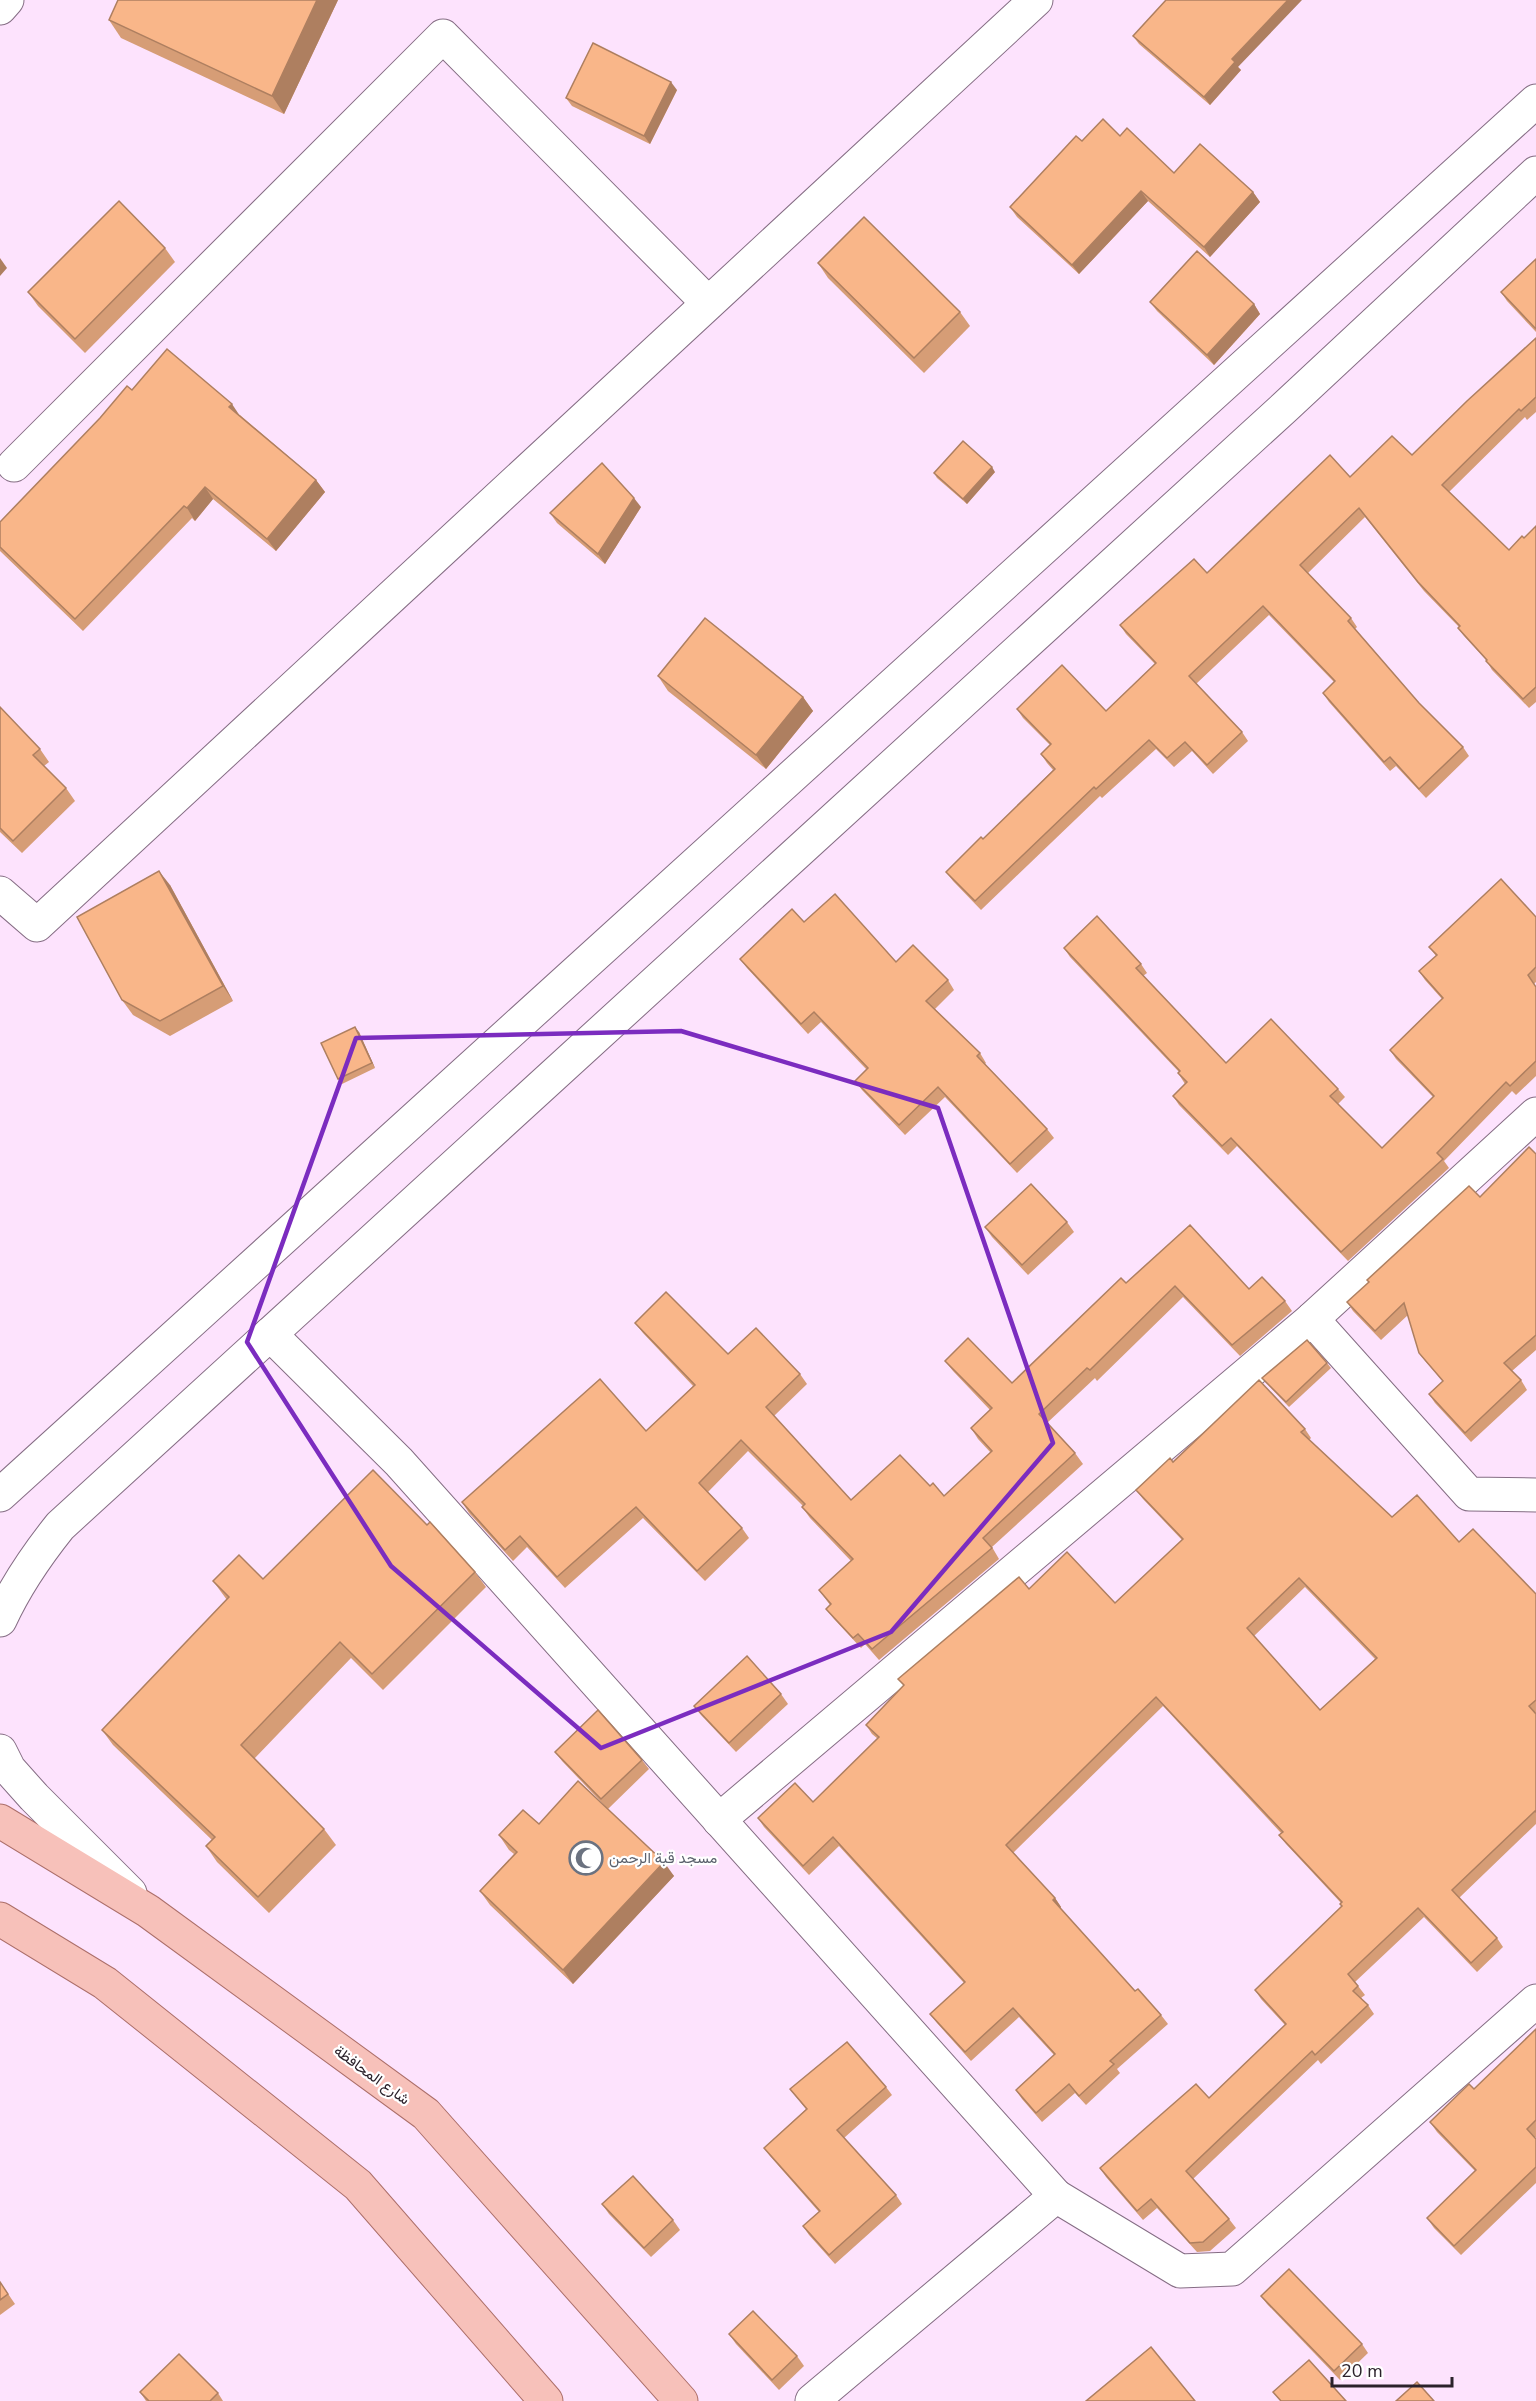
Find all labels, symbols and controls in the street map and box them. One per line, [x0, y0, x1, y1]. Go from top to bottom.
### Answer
mosque icon: مسجد قبة الرحمن [568, 1840, 604, 1876]
place label: مسجد قبة الرحمن [609, 1848, 717, 1868]
street label: شارع المحافظة [329, 2041, 414, 2110]
scale bar [1332, 2350, 1452, 2388]
text: 20 m [1341, 2359, 1383, 2383]

